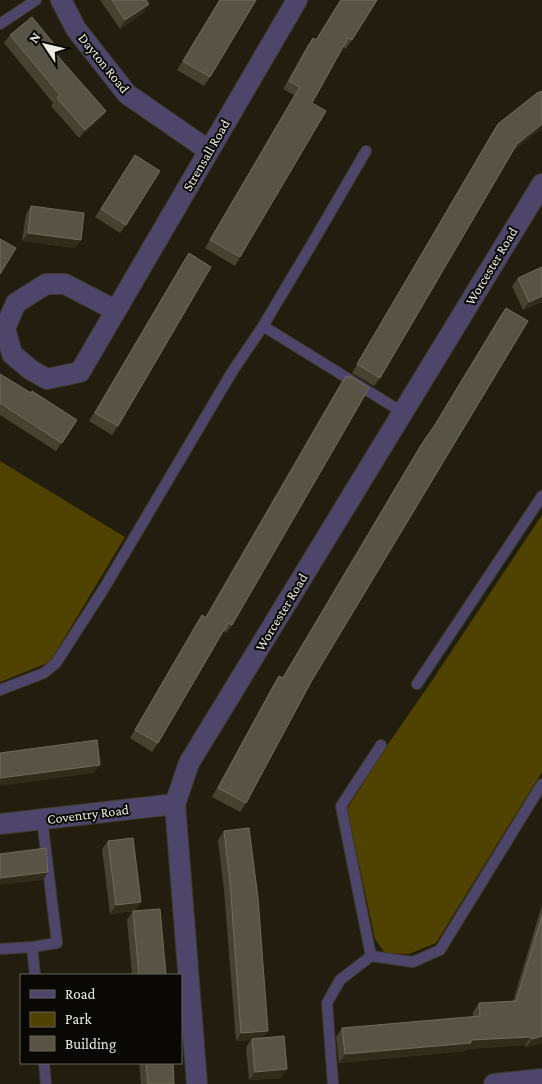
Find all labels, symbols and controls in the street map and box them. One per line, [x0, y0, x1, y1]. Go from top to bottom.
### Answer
north arrow [20, 20, 70, 70]
text: N [25, 29, 44, 46]
street label: Dayton Road [75, 30, 133, 97]
street label: Strensall Road [179, 116, 233, 194]
street label: Worcester Road [461, 224, 521, 308]
street label: Worcester Road [251, 570, 311, 654]
street label: Coventry Road [46, 801, 130, 827]
legend [20, 974, 182, 1064]
text: Road [65, 986, 96, 1002]
text: Park [65, 1011, 92, 1027]
text: Building [65, 1036, 116, 1053]

